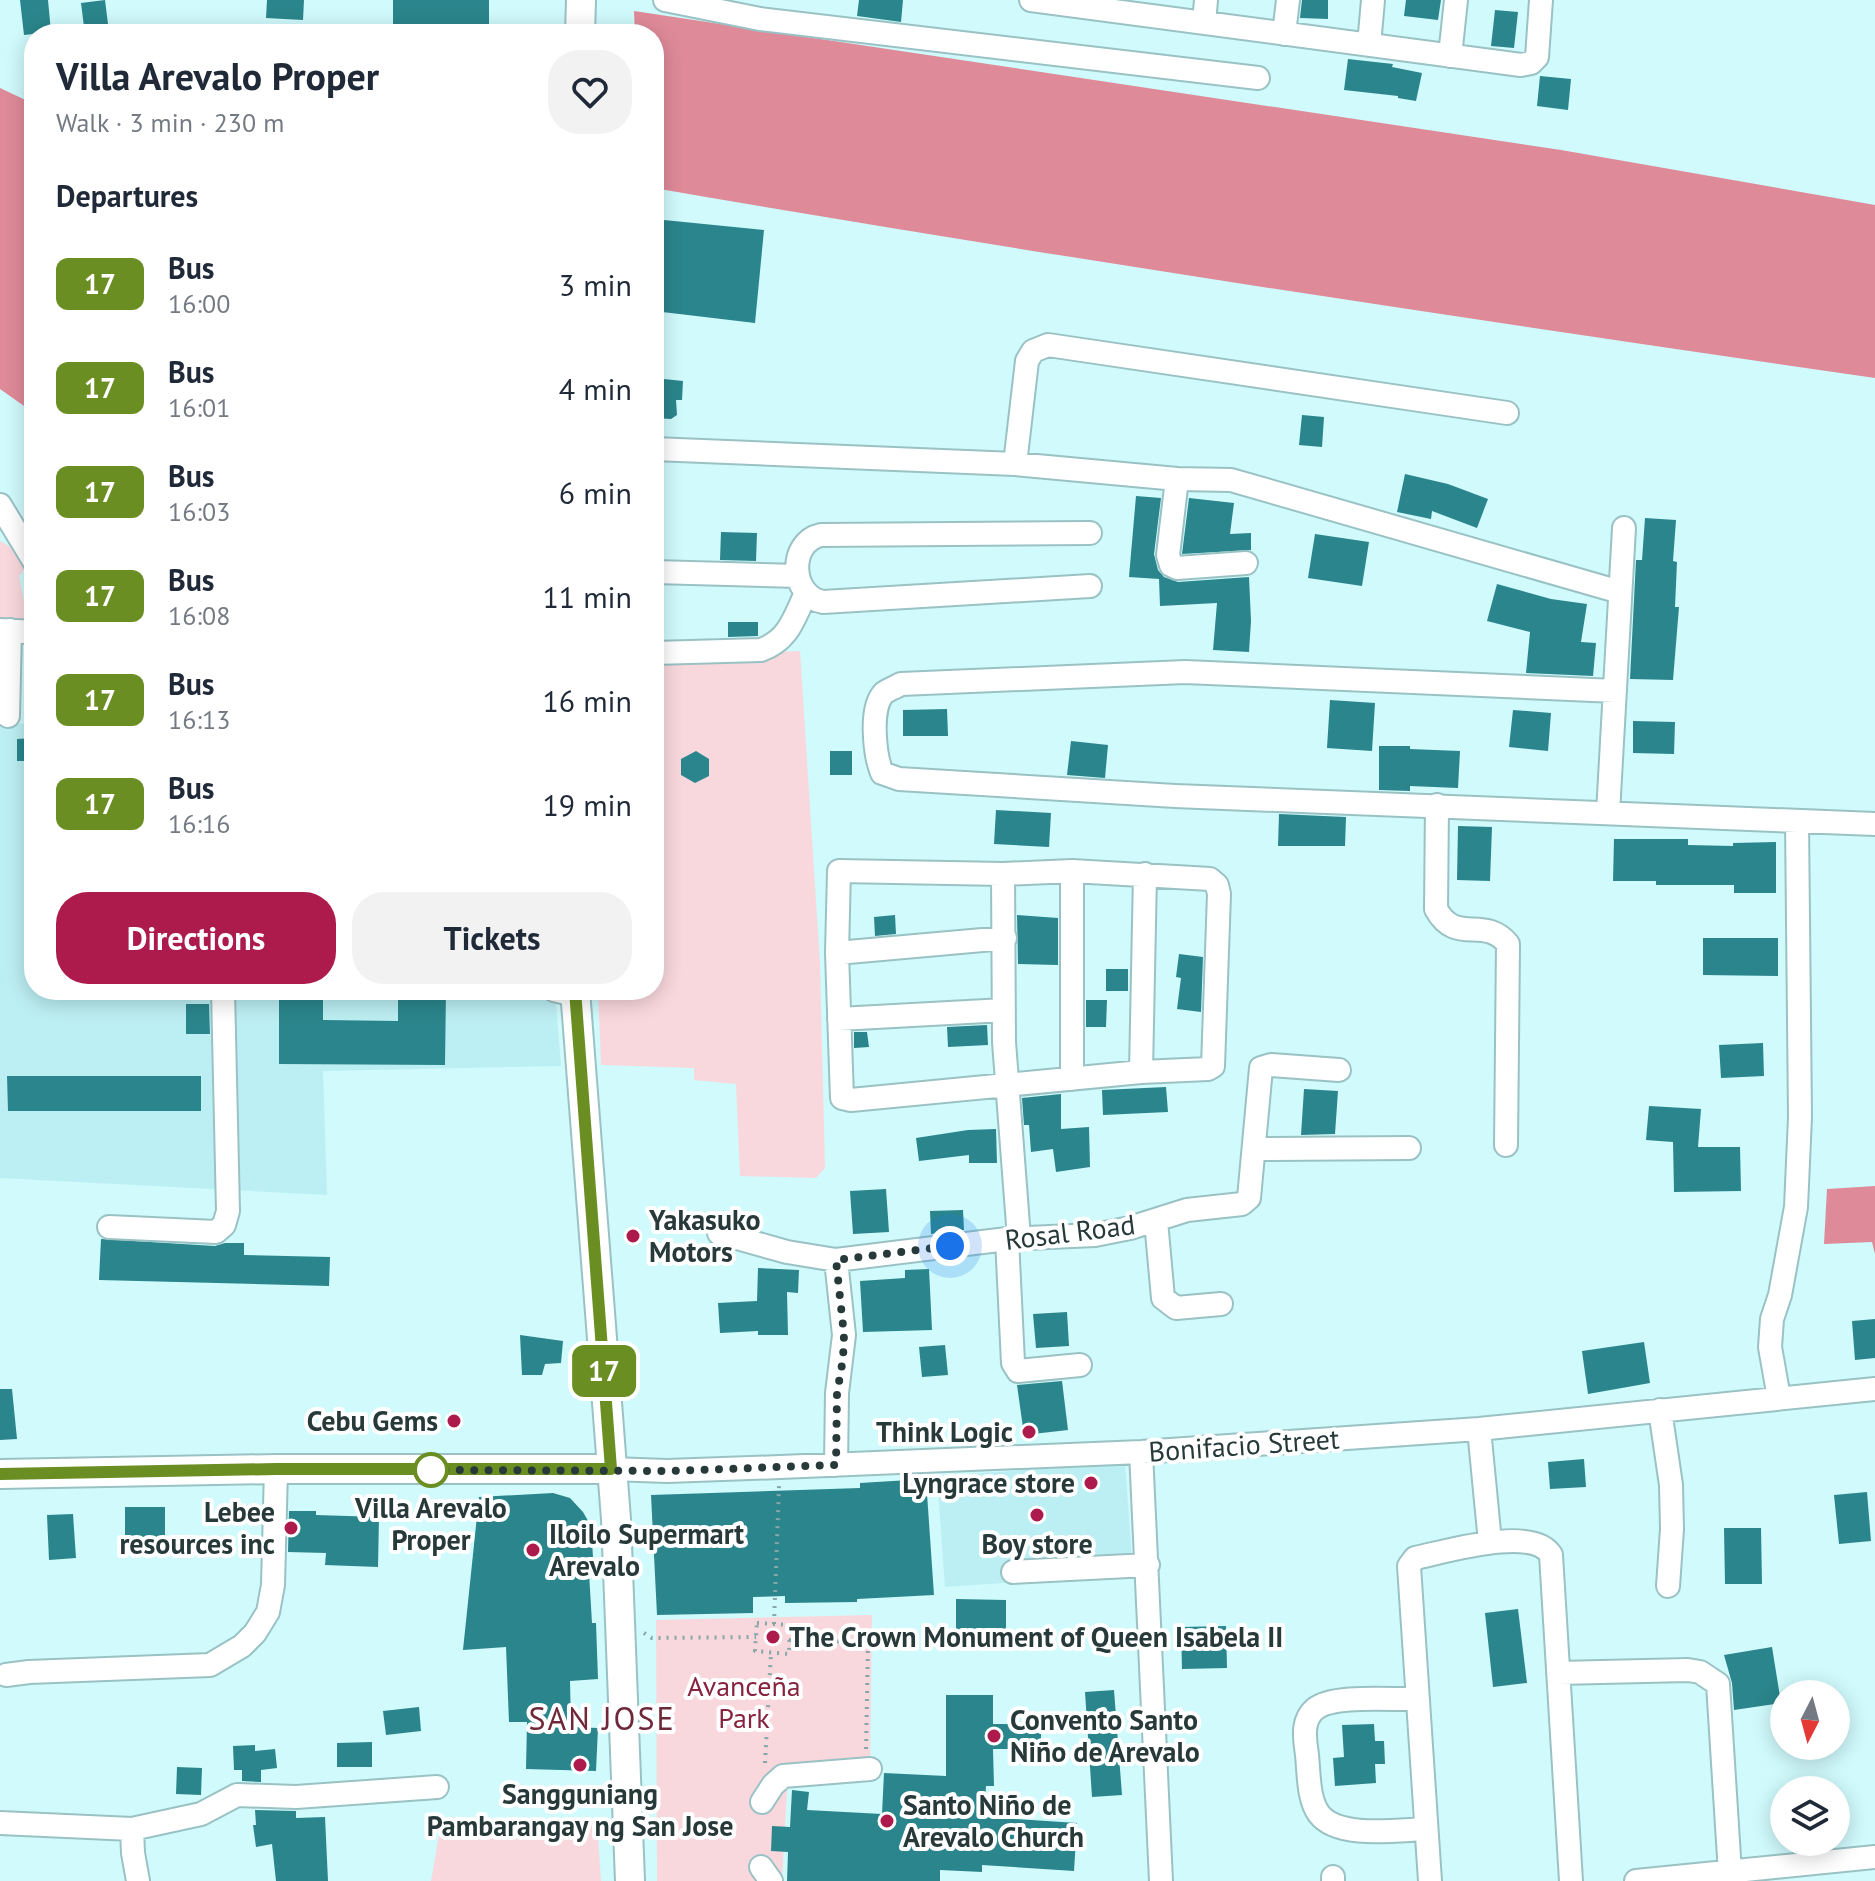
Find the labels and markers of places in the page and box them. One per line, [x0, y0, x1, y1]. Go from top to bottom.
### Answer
place label: Yakasuko Motors [648, 1201, 760, 1270]
marker: Yakasuko Motors [624, 1227, 642, 1245]
place label: Cebu Gems [307, 1402, 438, 1439]
marker: Cebu Gems [445, 1412, 463, 1430]
place label: Think Logic [876, 1413, 1013, 1450]
marker: Think Logic [1020, 1423, 1038, 1441]
marker: Villa Arevalo Proper [414, 1453, 448, 1487]
place label: Lyngrace store [902, 1464, 1075, 1501]
marker: Lyngrace store [1082, 1474, 1100, 1492]
place label: Villa Arevalo Proper [354, 1489, 507, 1558]
place label: Lebee resources inc [120, 1493, 275, 1562]
marker: Boy store [1028, 1506, 1046, 1524]
place label: Iloilo Supermart Arevalo [549, 1515, 744, 1584]
marker: Lebee resources inc [282, 1519, 300, 1537]
place label: Boy store [981, 1525, 1093, 1562]
marker: Iloilo Supermart Arevalo [524, 1541, 542, 1559]
place label: The Crown Monument of Queen Isabela II [789, 1618, 1283, 1655]
marker: The Crown Monument of Queen Isabela II [764, 1628, 782, 1646]
place label: Convento Santo Niño de Arevalo [1010, 1701, 1200, 1770]
marker: Convento Santo Niño de Arevalo [985, 1727, 1003, 1745]
marker: Sangguniang Pambarangay ng San Jose [571, 1756, 589, 1774]
place label: Sangguniang Pambarangay ng San Jose [427, 1775, 733, 1844]
place label: Santo Niño de Arevalo Church [903, 1786, 1084, 1855]
marker: Santo Niño de Arevalo Church [878, 1812, 896, 1830]

